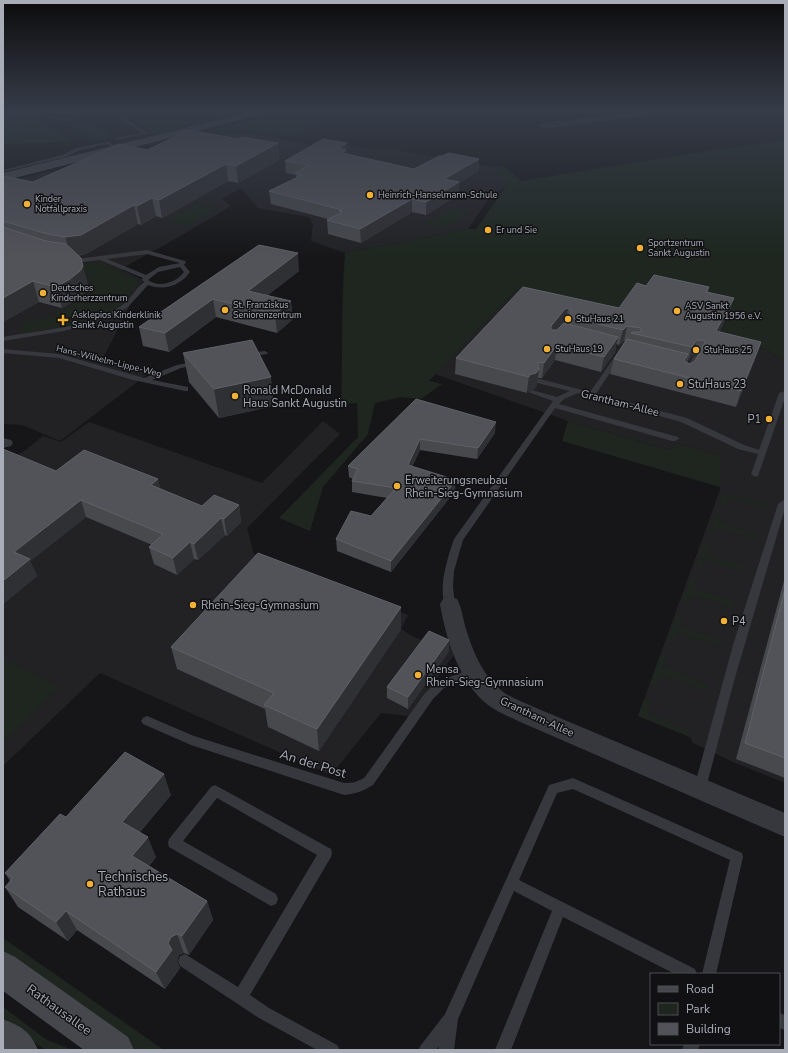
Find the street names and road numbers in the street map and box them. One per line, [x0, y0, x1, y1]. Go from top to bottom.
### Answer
street label: Hans-Wilhelm-Lippe-Weg [55, 342, 163, 380]
street label: Grantham-Allee [579, 386, 661, 420]
street label: Grantham-Allee [498, 693, 577, 741]
street label: An der Post [278, 745, 349, 783]
street label: Rathausallee [23, 980, 95, 1040]

